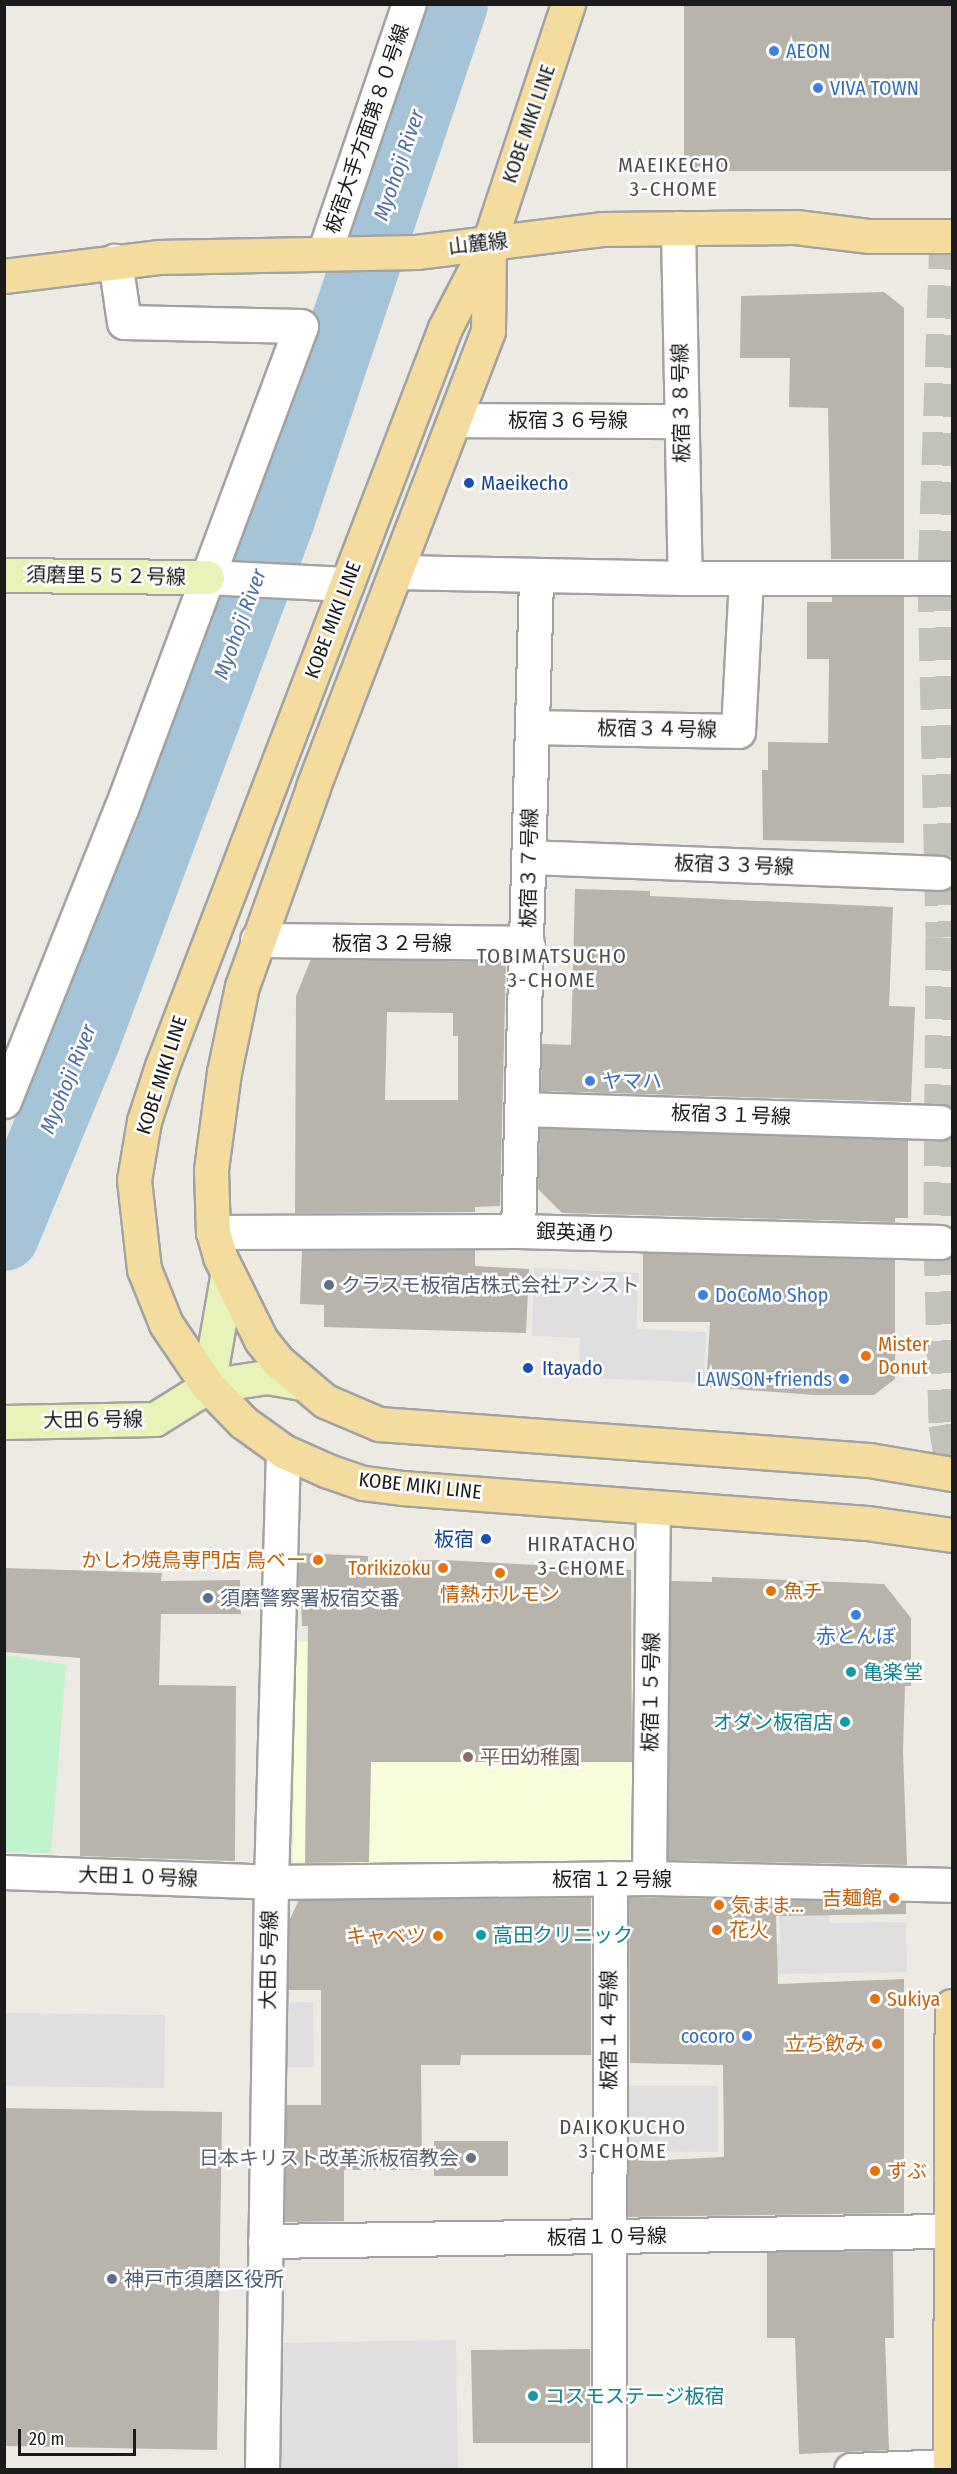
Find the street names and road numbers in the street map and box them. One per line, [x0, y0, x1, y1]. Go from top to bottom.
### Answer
street label: 板宿大手方面第８０号線 [320, 21, 414, 237]
street label: KOBE MIKI LINE [498, 62, 560, 186]
street label: 山麓線 [447, 228, 509, 260]
street label: 板宿３８号線 [668, 343, 694, 463]
street label: 板宿３６号線 [508, 408, 628, 432]
street label: KOBE MIKI LINE [300, 558, 366, 682]
street label: 須磨里５５２号線 [26, 563, 186, 589]
street label: 板宿３４号線 [597, 716, 717, 742]
street label: 板宿３７号線 [516, 808, 542, 928]
street label: 板宿３３号線 [674, 851, 794, 879]
street label: 板宿３２号線 [332, 931, 452, 955]
street label: KOBE MIKI LINE [132, 1013, 192, 1137]
street label: 板宿３１号線 [671, 1101, 791, 1129]
street label: 銀英通り [536, 1220, 616, 1246]
street label: 大田６号線 [43, 1407, 143, 1433]
street label: KOBE MIKI LINE [357, 1468, 483, 1504]
street label: 板宿１５号線 [638, 1632, 664, 1752]
street label: 大田１０号線 [78, 1863, 198, 1891]
street label: 板宿１２号線 [552, 1867, 672, 1891]
street label: 大田５号線 [256, 1910, 282, 2010]
street label: 板宿１４号線 [597, 1970, 621, 2090]
street label: 板宿１０号線 [547, 2224, 667, 2250]

